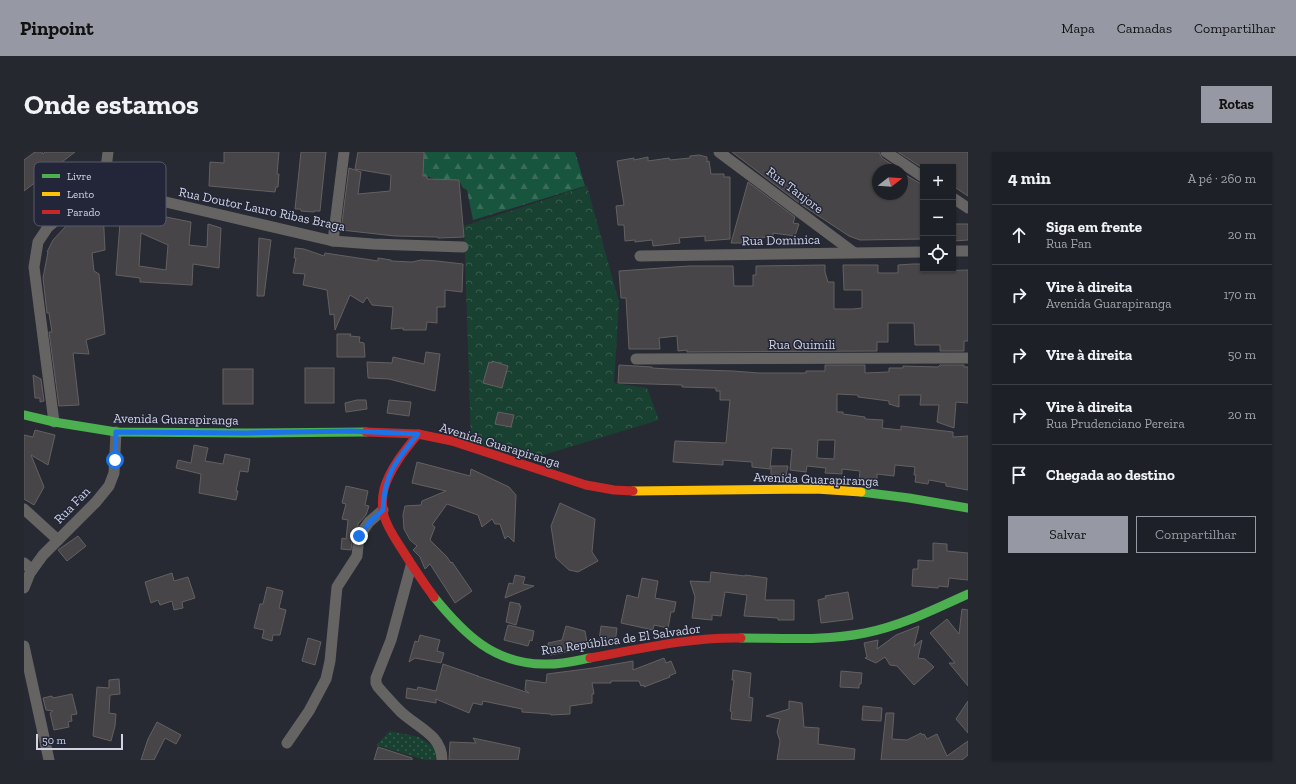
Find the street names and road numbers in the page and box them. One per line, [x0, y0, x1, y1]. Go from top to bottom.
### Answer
street label: Rua Tanjore [763, 164, 826, 217]
street label: Rua Doutor Lauro Ribas Braga [177, 184, 347, 234]
street label: Rua Dominica [742, 232, 821, 248]
street label: Rua Quimili [768, 337, 836, 352]
street label: Avenida Guarapiranga [113, 410, 240, 428]
street label: Avenida Guarapiranga [438, 419, 563, 471]
street label: Avenida Guarapiranga [753, 469, 880, 489]
street label: Rua Fan [51, 483, 94, 527]
street label: Rua República de El Salvador [540, 620, 702, 658]

